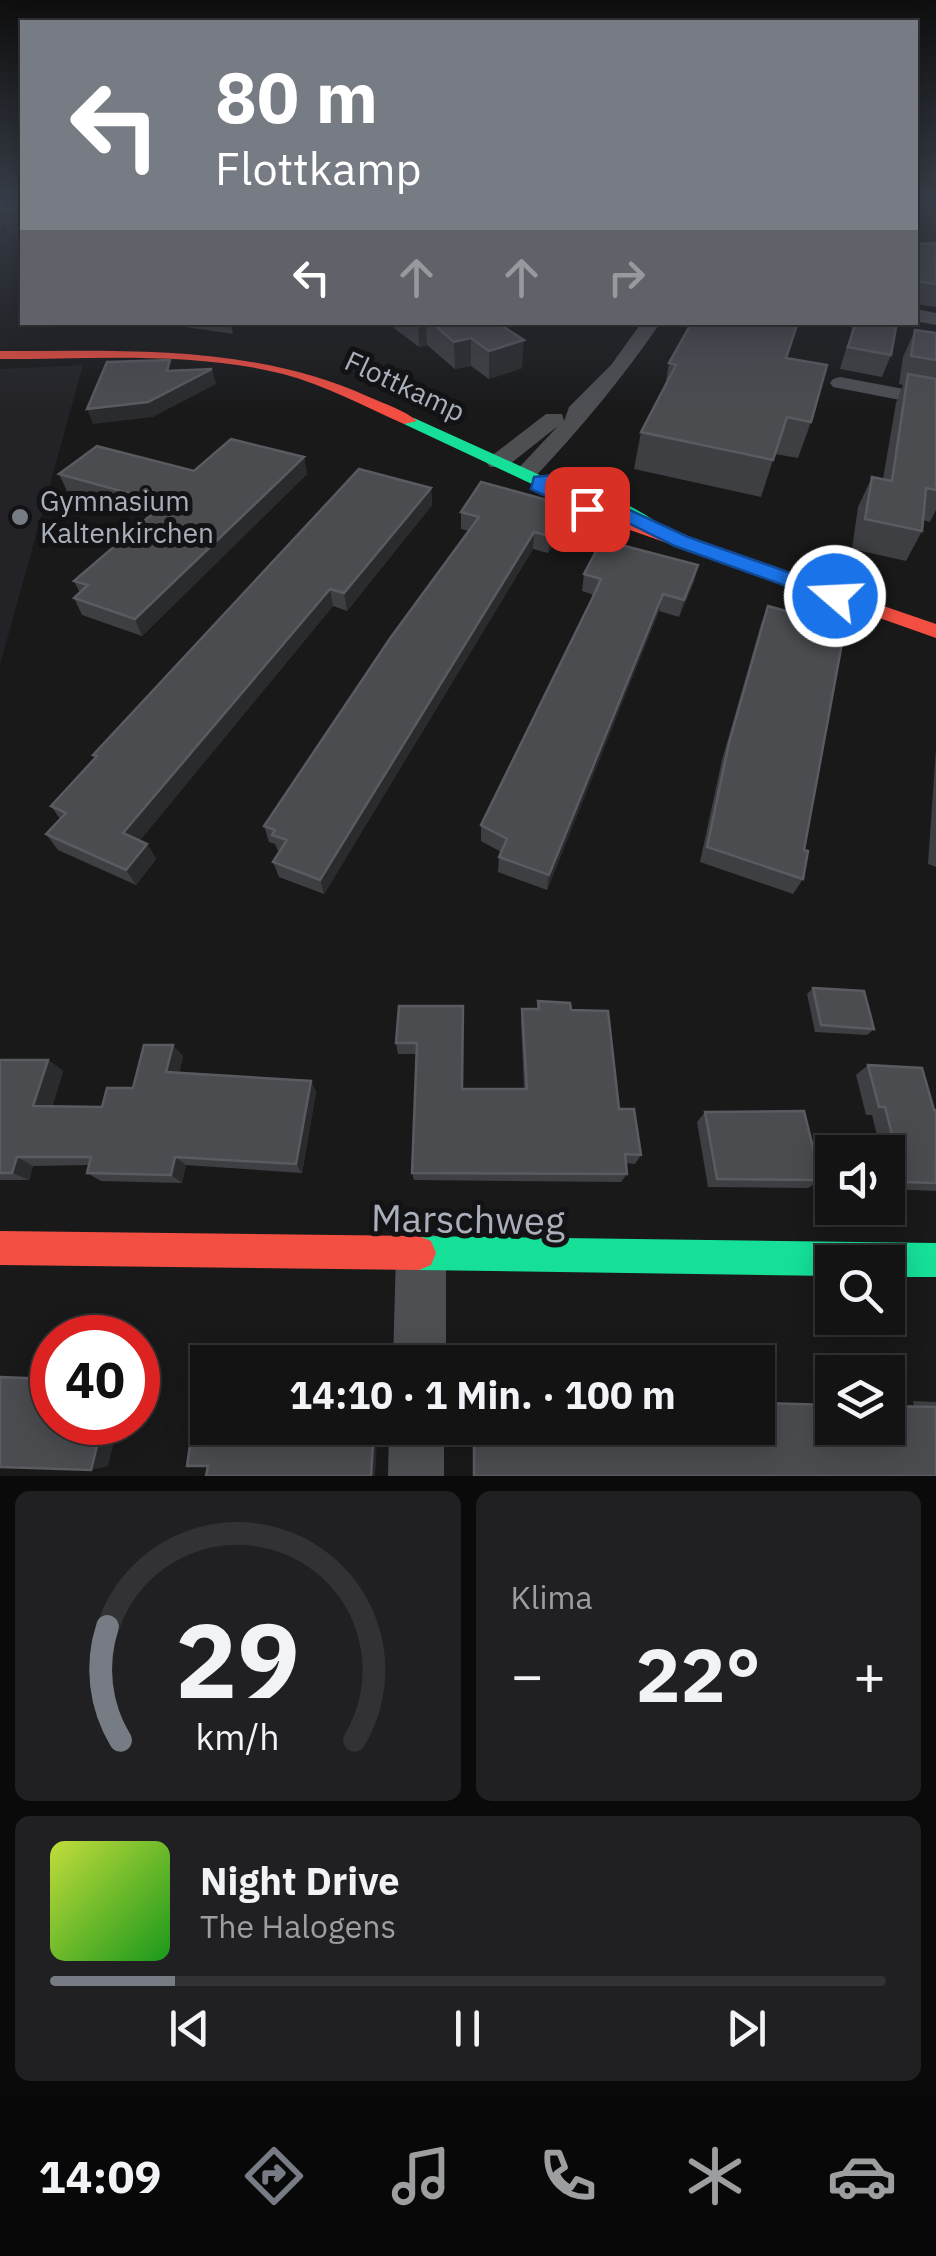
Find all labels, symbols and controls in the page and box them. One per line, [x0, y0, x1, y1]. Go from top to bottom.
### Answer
text: 80 m [215, 51, 378, 142]
icon: left [50, 60, 180, 190]
text: Flottkamp [215, 139, 422, 197]
icon: left [284, 250, 339, 305]
icon: ahead [389, 250, 444, 305]
icon: ahead [494, 250, 549, 305]
icon: right [599, 250, 654, 305]
street label: Flottkamp [339, 342, 471, 429]
pin [545, 467, 630, 552]
place label: Gymnasium Kaltenkirchen [40, 482, 214, 551]
icon: arrive [560, 482, 615, 537]
marker: Gymnasium Kaltenkirchen [9, 506, 31, 528]
position arrow [783, 544, 887, 648]
map controls [815, 1135, 905, 1445]
button: sound [815, 1135, 905, 1225]
street label: Marschweg [371, 1192, 565, 1245]
button: search [815, 1245, 905, 1335]
speed limit sign: 40 [30, 1315, 160, 1445]
button: layers [815, 1355, 905, 1445]
text: 14:10 · 1 Min. · 100 m [289, 1370, 676, 1419]
text: Klima [511, 1576, 593, 1618]
text: 29 [175, 1591, 300, 1727]
text: 22° [636, 1625, 761, 1723]
text: − [511, 1639, 544, 1710]
text: + [853, 1639, 886, 1710]
text: km/h [196, 1713, 280, 1760]
text: Night Drive [200, 1856, 400, 1905]
text: The Halogens [200, 1905, 396, 1947]
icon: previous [162, 2001, 217, 2056]
icon: pause [440, 2001, 495, 2056]
icon: next [719, 2001, 774, 2056]
icon: directions [239, 2141, 309, 2211]
icon: music [386, 2141, 456, 2211]
icon: phone [533, 2141, 603, 2211]
icon: climate [680, 2141, 750, 2211]
icon: car [827, 2141, 897, 2211]
text: 14:09 [39, 2147, 161, 2205]

